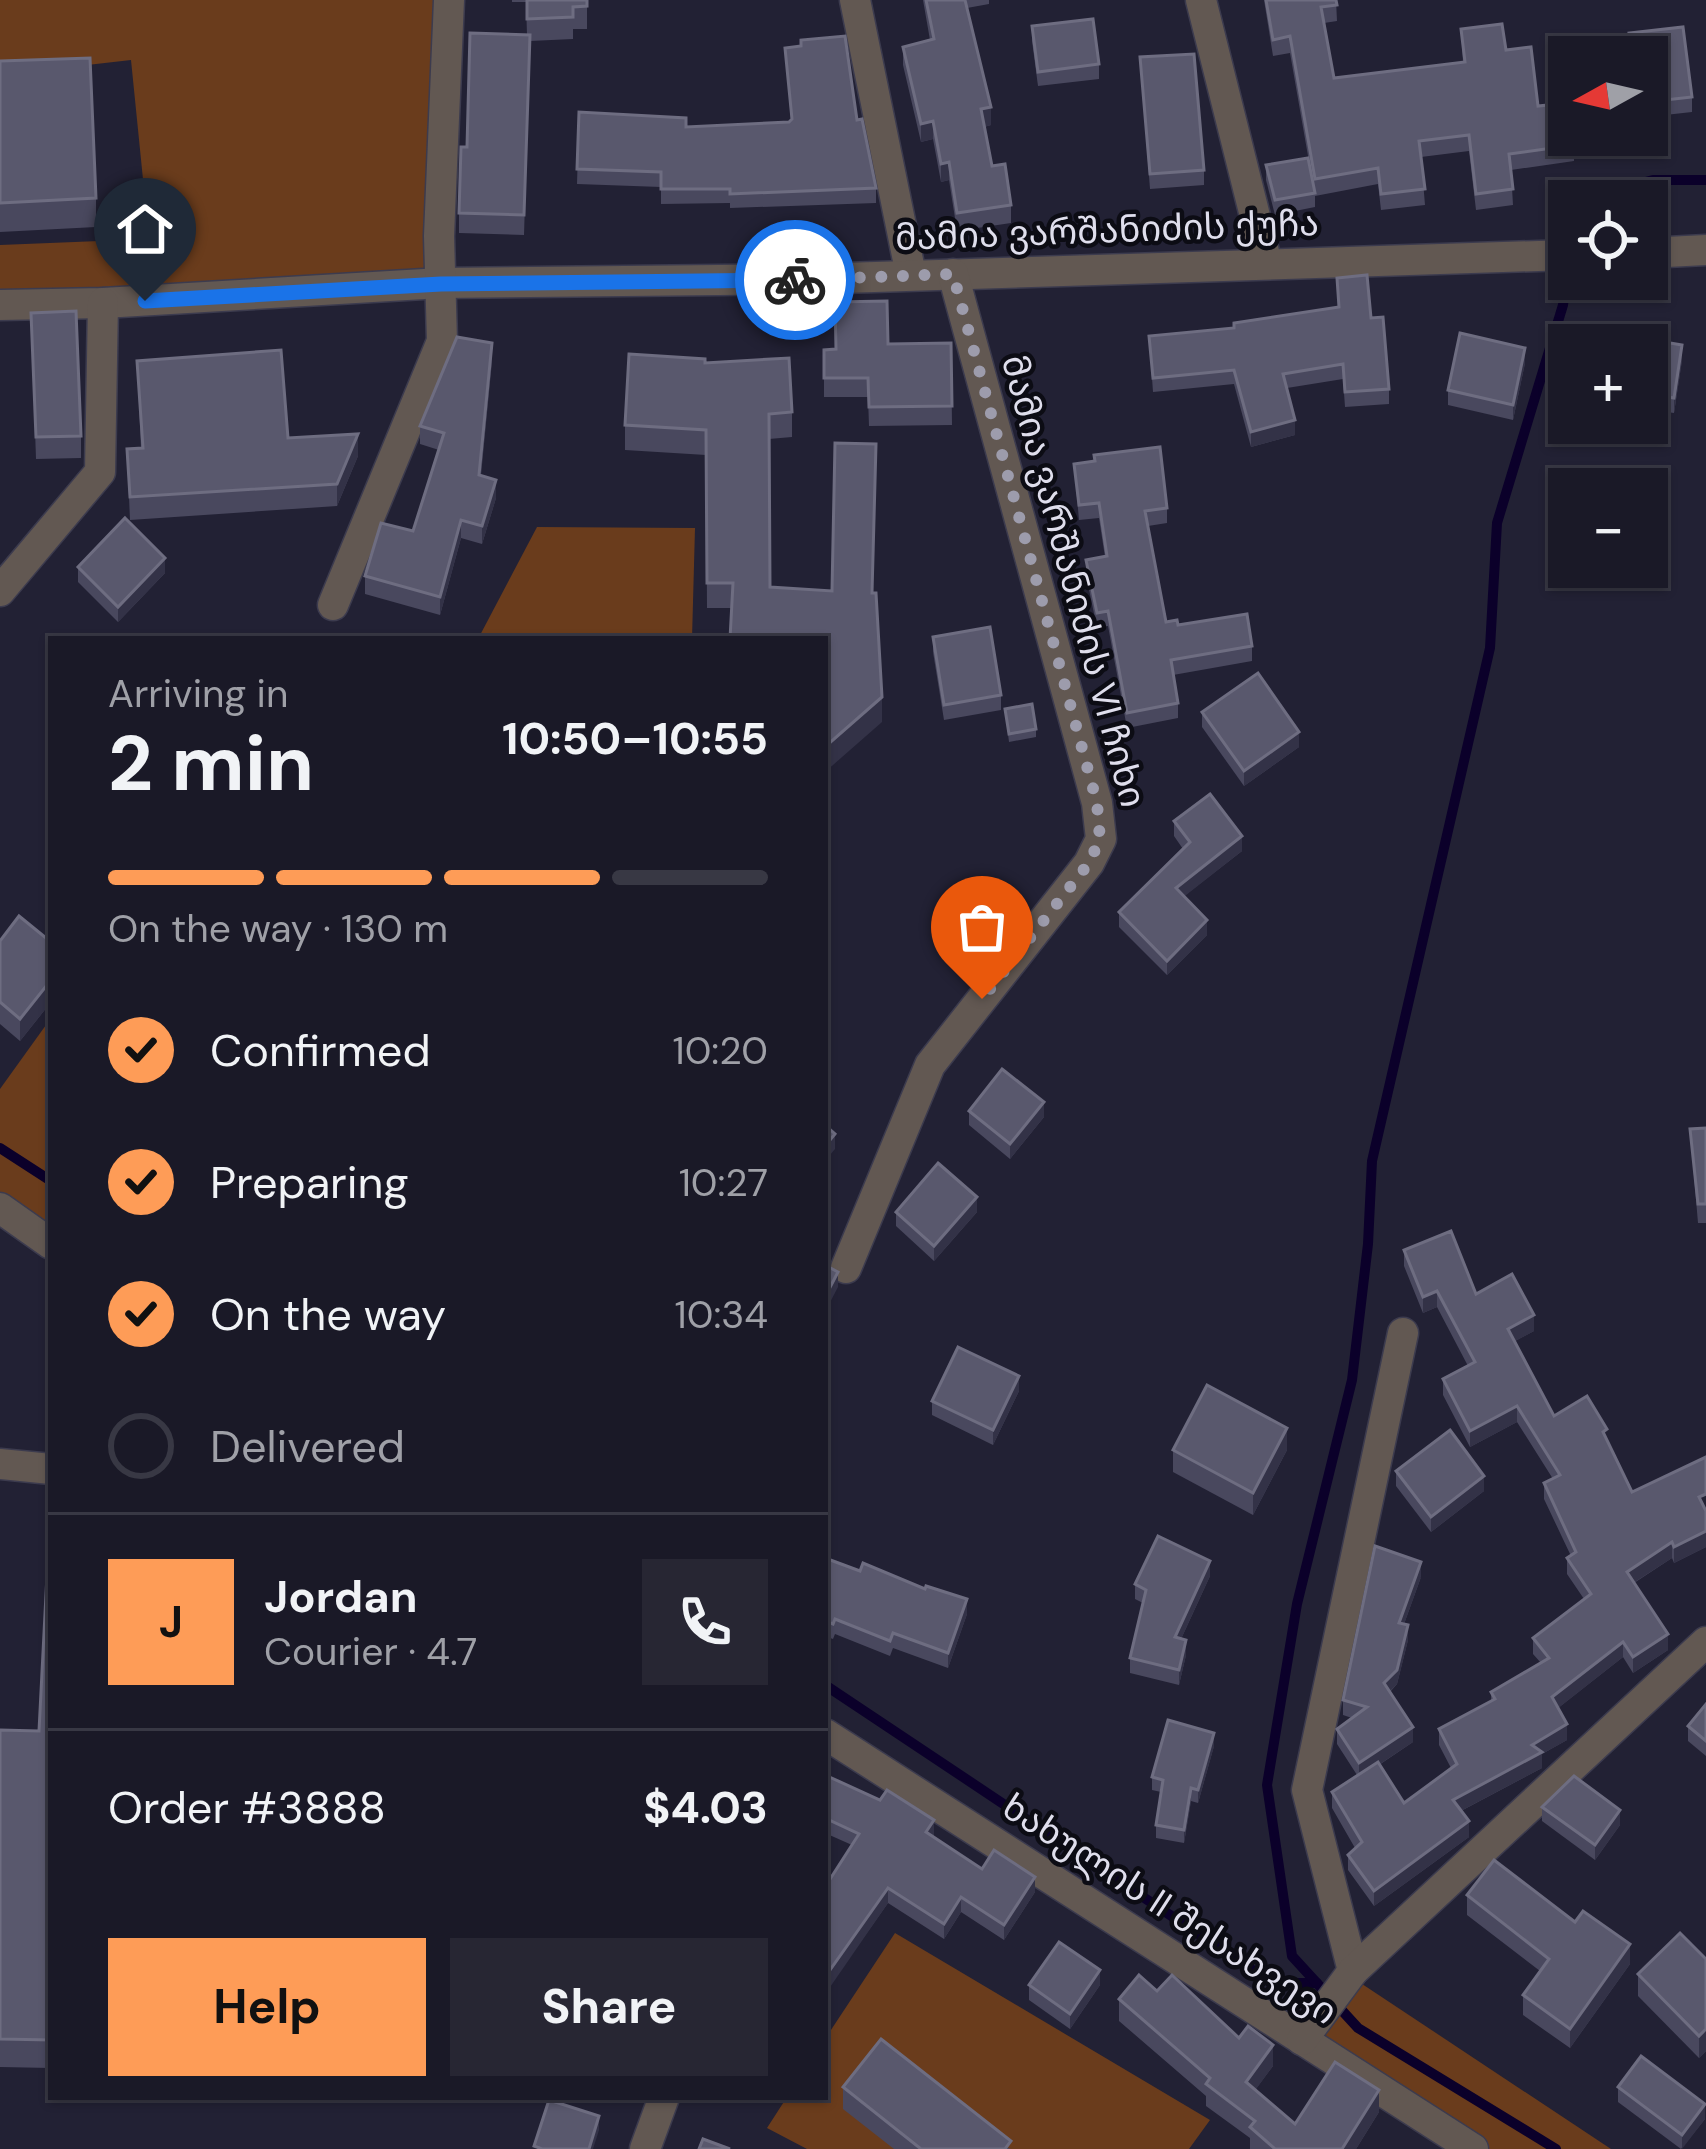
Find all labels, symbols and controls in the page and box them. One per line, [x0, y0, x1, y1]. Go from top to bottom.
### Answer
north arrow [1548, 36, 1668, 156]
map controls [1548, 36, 1668, 588]
pin [94, 178, 196, 301]
button: locate [1548, 180, 1668, 300]
icon: home [112, 196, 178, 262]
street label: მამია ვარშანიძის ქუჩა [894, 199, 1320, 261]
courier [735, 220, 855, 340]
icon: bike [762, 247, 828, 313]
button: + [1548, 324, 1668, 444]
street label: მამია ვარშანიძის VI ჩიხი [991, 350, 1157, 812]
button: − [1548, 468, 1668, 588]
text: Arriving in [108, 668, 288, 719]
text: 10:50–10:55 [502, 709, 768, 768]
text: 2 min [108, 713, 314, 814]
pin [931, 876, 1033, 999]
icon: bag [949, 894, 1015, 960]
text: On the way · 130 m [108, 903, 448, 954]
icon: check [108, 1017, 174, 1083]
text: Confirmed [210, 1021, 431, 1080]
text: 10:20 [673, 1025, 768, 1076]
icon: check [108, 1149, 174, 1215]
text: Preparing [210, 1153, 409, 1212]
text: 10:27 [679, 1157, 768, 1208]
icon: check [108, 1281, 174, 1347]
text: On the way [210, 1285, 446, 1344]
text: 10:34 [675, 1289, 768, 1340]
text: Delivered [210, 1417, 405, 1476]
button: phone [642, 1559, 768, 1685]
text: Jordan [264, 1567, 417, 1626]
text: J [159, 1592, 183, 1651]
text: Courier · 4.7 [264, 1626, 477, 1677]
text: Order #3888 [108, 1778, 386, 1837]
text: $4.03 [643, 1778, 768, 1837]
street label: ხახულის II შესახვევი [993, 1783, 1347, 2035]
button: Help [108, 1938, 426, 2076]
button: Share [450, 1938, 768, 2076]

